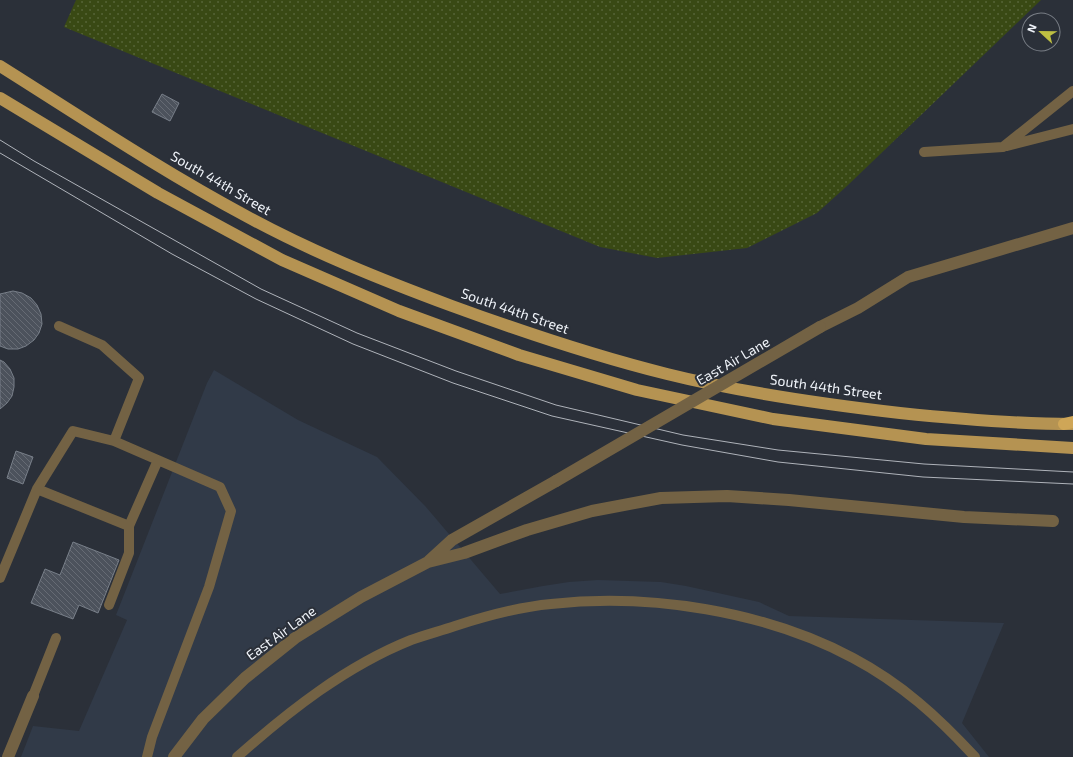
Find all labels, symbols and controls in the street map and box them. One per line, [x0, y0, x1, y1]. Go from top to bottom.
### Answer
north arrow [1021, 12, 1061, 52]
text: N [1024, 22, 1039, 34]
street label: South 44th Street [168, 147, 274, 218]
street label: South 44th Street [459, 284, 571, 337]
street label: East Air Lane [693, 333, 772, 388]
street label: South 44th Street [769, 370, 883, 403]
street label: East Air Lane [243, 602, 319, 664]

